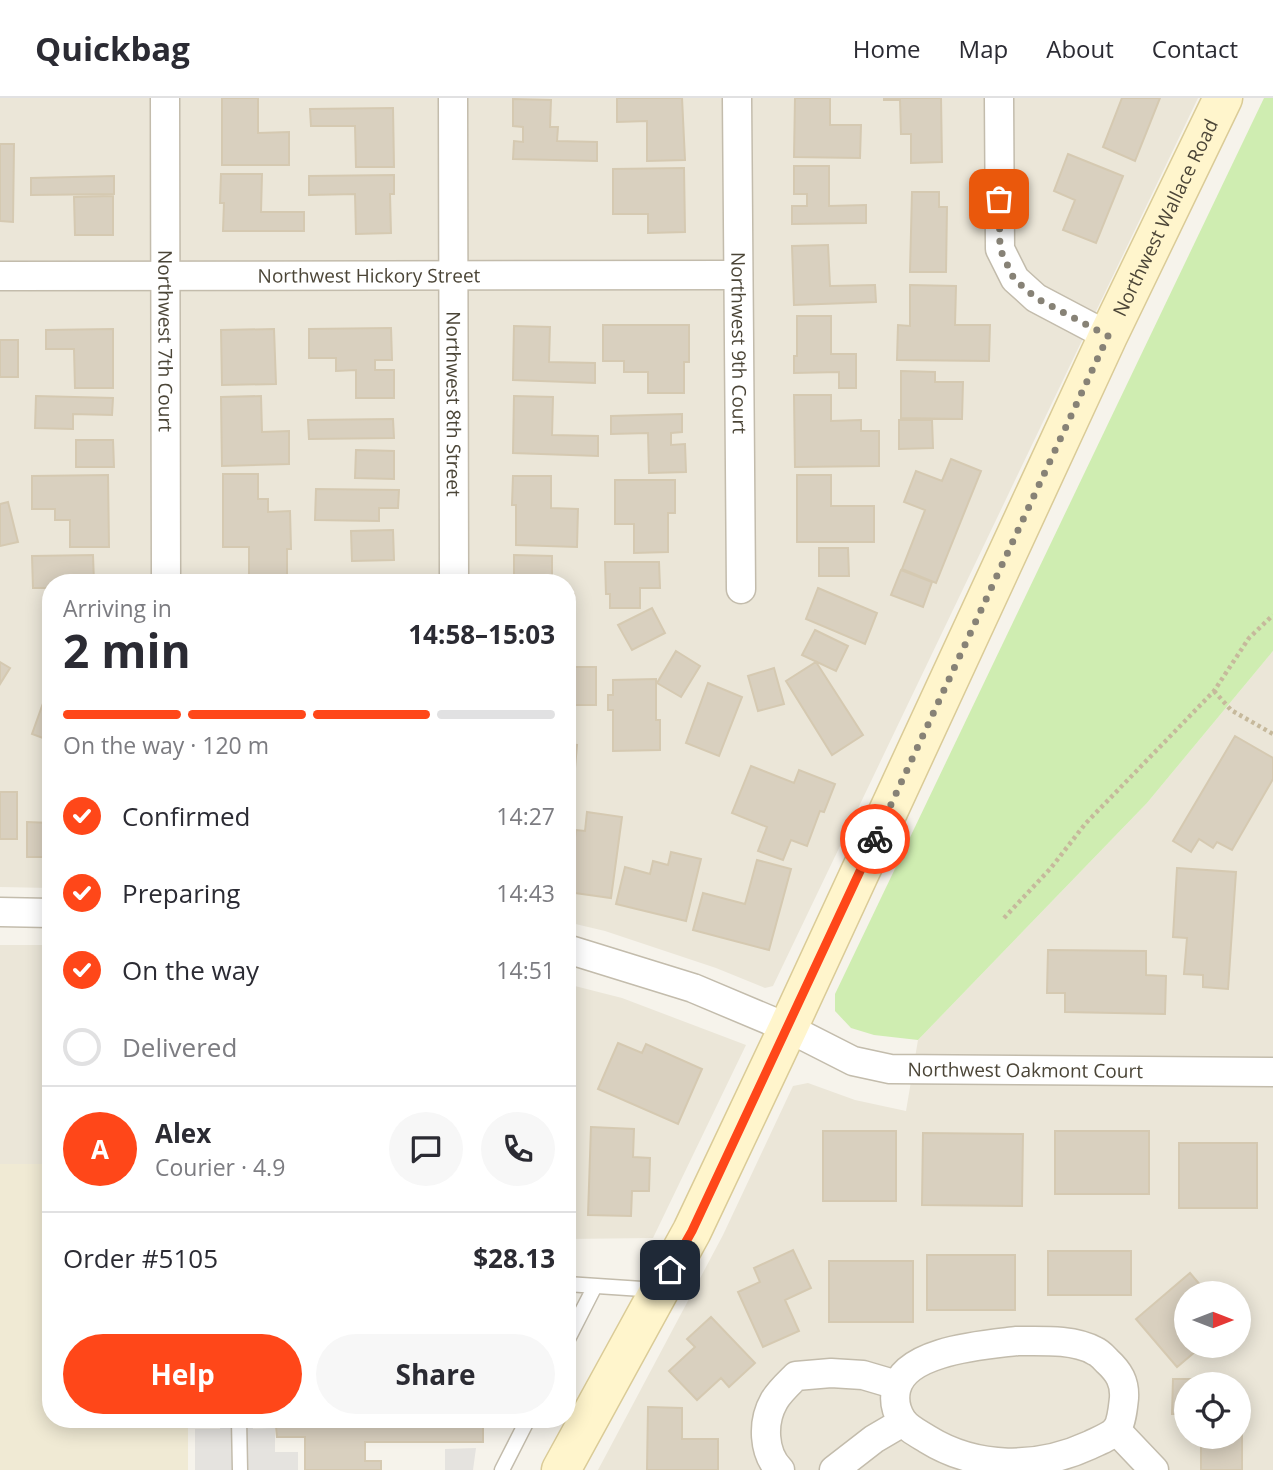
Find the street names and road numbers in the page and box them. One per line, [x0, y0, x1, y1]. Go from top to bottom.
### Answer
street label: Northwest Wallace Road [1106, 114, 1224, 321]
street label: Northwest 7th Court [152, 250, 179, 432]
street label: Northwest 9th Court [725, 252, 753, 434]
street label: Northwest Hickory Street [258, 262, 481, 289]
street label: Northwest 8th Street [440, 311, 467, 497]
street label: Northwest Oakmont Court [907, 1056, 1143, 1084]

